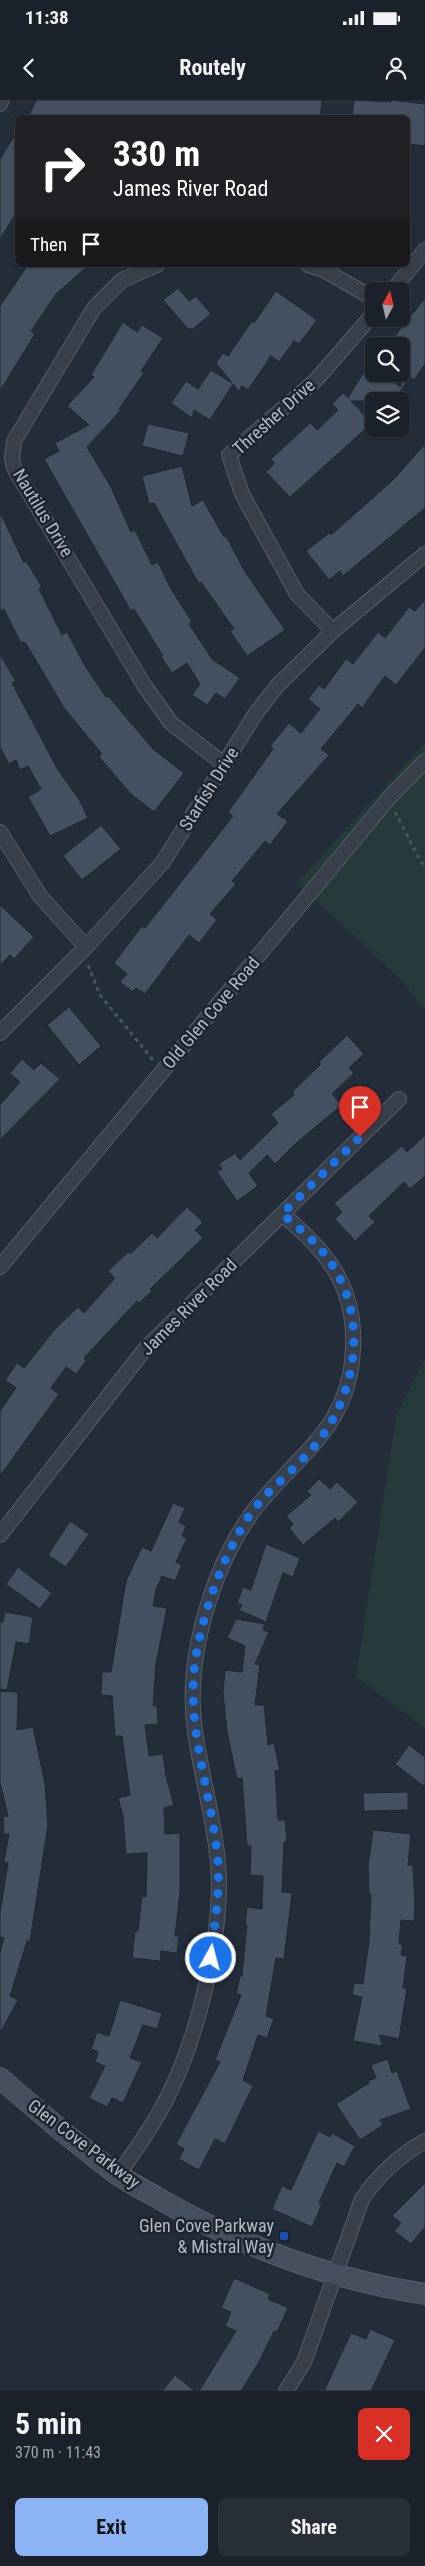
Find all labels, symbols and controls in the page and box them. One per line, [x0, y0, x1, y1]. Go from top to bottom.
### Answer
text: 11:38 [25, 6, 69, 29]
icon: back [15, 54, 43, 82]
icon: person [382, 54, 410, 82]
text: Routely [179, 55, 246, 80]
text: 330 m [113, 134, 200, 175]
icon: right [30, 135, 95, 200]
text: James River Road [113, 176, 268, 201]
icon: arrive [77, 230, 105, 258]
text: Then [30, 233, 67, 256]
north arrow [365, 282, 410, 328]
map controls [365, 282, 410, 437]
button: search [365, 337, 410, 382]
street label: Thresher Drive [228, 374, 319, 459]
button: layers [365, 392, 410, 437]
street label: Nautilus Drive [9, 465, 78, 561]
street label: Starfish Drive [175, 743, 243, 834]
street label: Old Glen Cove Road [158, 953, 263, 1073]
pin [339, 1086, 381, 1137]
icon: arrive [346, 1093, 374, 1121]
street label: James River Road [136, 1254, 241, 1359]
position arrow [184, 1931, 236, 1983]
street label: Glen Cove Parkway [24, 2095, 145, 2193]
place label: Glen Cove Parkway & Mistral Way [139, 2215, 275, 2257]
marker: Glen Cove Parkway & Mistral Way [278, 2230, 290, 2242]
text: 5 min [15, 2406, 82, 2441]
button: close [358, 2408, 410, 2460]
text: 370 m · 11:43 [15, 2443, 101, 2462]
button: Exit [15, 2498, 208, 2556]
button: Share [218, 2498, 410, 2556]

